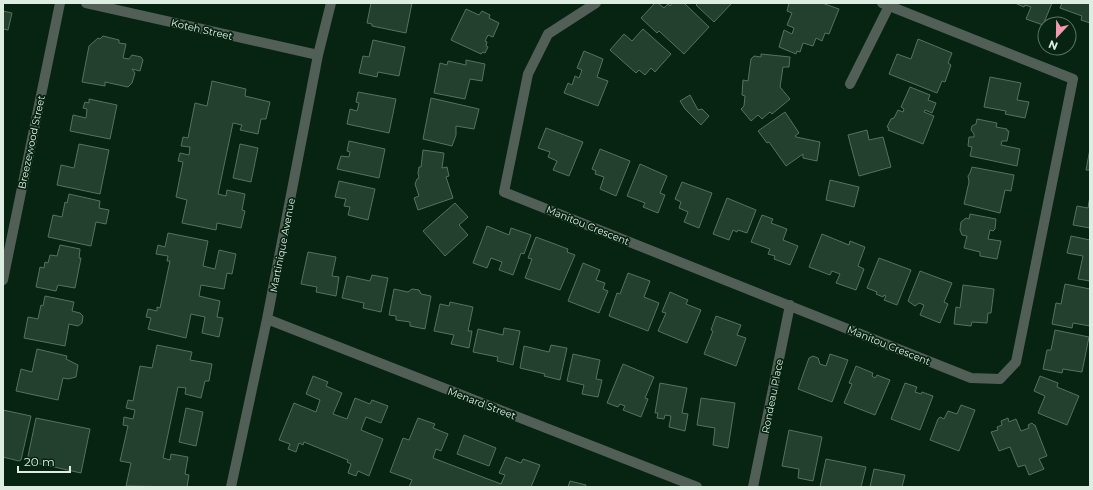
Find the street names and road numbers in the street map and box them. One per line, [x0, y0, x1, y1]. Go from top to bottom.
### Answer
street label: Koteh Street [170, 16, 234, 43]
street label: Breezewood Street [15, 94, 48, 190]
street label: Martinique Avenue [267, 197, 298, 293]
street label: Manitou Crescent [544, 203, 631, 248]
street label: Manitou Crescent [845, 323, 932, 368]
street label: Rondeau Place [759, 358, 786, 434]
street label: Menard Street [446, 385, 518, 422]

